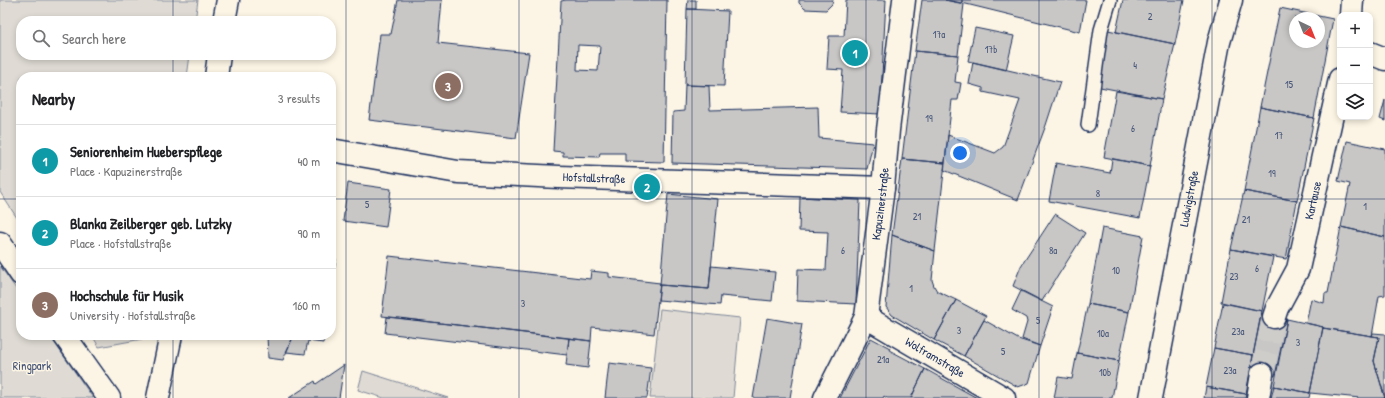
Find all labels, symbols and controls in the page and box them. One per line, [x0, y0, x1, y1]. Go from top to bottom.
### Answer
house number: 2 [1148, 10, 1153, 23]
north arrow [1289, 12, 1325, 48]
map controls [1337, 12, 1373, 120]
button: + [1337, 12, 1373, 48]
search box [16, 16, 336, 60]
icon: search [30, 27, 52, 49]
text: Search here [62, 28, 126, 49]
house number: 17a [933, 28, 945, 41]
pin: 1 [842, 38, 868, 68]
house number: 17b [985, 43, 997, 56]
button: − [1337, 48, 1373, 84]
house number: 4 [1133, 59, 1137, 72]
pin: 3 [435, 71, 461, 101]
house number: 15 [1285, 78, 1294, 91]
button: layers [1337, 84, 1373, 120]
text: Nearby [32, 87, 75, 110]
text: 3 results [278, 89, 320, 107]
house number: 19 [925, 112, 933, 125]
house number: 6 [1131, 122, 1135, 135]
house number: 17 [1275, 129, 1283, 142]
text: Seniorenheim Hueberspflege [70, 141, 222, 162]
your location [950, 143, 970, 163]
text: 1 [43, 152, 47, 170]
text: 40 m [297, 152, 320, 170]
text: Place · Kapuzinerstraße [70, 162, 182, 180]
street label: Kapuzinerstraße [867, 167, 893, 241]
house number: 19 [1268, 167, 1276, 180]
street label: Hofstallstraße [562, 168, 626, 187]
street label: Ludwigstraße [1175, 169, 1202, 228]
pin: 2 [634, 172, 660, 202]
street label: Kartause [1300, 179, 1325, 221]
house number: 8 [1096, 187, 1100, 200]
house number: 5 [365, 198, 370, 211]
house number: 1 [1363, 200, 1367, 213]
house number: 21 [913, 210, 922, 223]
text: Blanka Zeilberger geb. Lutzky [70, 213, 232, 234]
house number: 21 [1242, 213, 1251, 226]
text: 2 [42, 224, 48, 242]
text: 90 m [298, 224, 320, 242]
text: Place · Hofstallstraße [70, 234, 171, 252]
house number: 6 [841, 244, 845, 257]
house number: 8a [1049, 244, 1057, 257]
house number: 6 [1255, 262, 1259, 275]
house number: 10 [1112, 264, 1121, 277]
house number: 23 [1229, 270, 1239, 283]
house number: 1 [909, 282, 913, 295]
text: Hochschule für Musik [70, 285, 183, 306]
text: 3 [42, 296, 48, 314]
text: 160 m [292, 296, 320, 314]
house number: 3 [521, 297, 526, 310]
text: University · Hofstallstraße [70, 306, 196, 324]
house number: 5 [1036, 314, 1041, 327]
house number: 3 [957, 324, 962, 337]
house number: 23a [1231, 325, 1245, 338]
house number: 10a [1097, 327, 1109, 340]
street label: Wolframstraße [902, 333, 968, 381]
house number: 3 [1296, 336, 1301, 349]
house number: 5 [1001, 345, 1006, 358]
house number: 21a [877, 353, 889, 366]
park label: Ringpark [13, 357, 51, 374]
house number: 23a [1223, 364, 1237, 377]
house number: 10b [1099, 366, 1111, 379]

